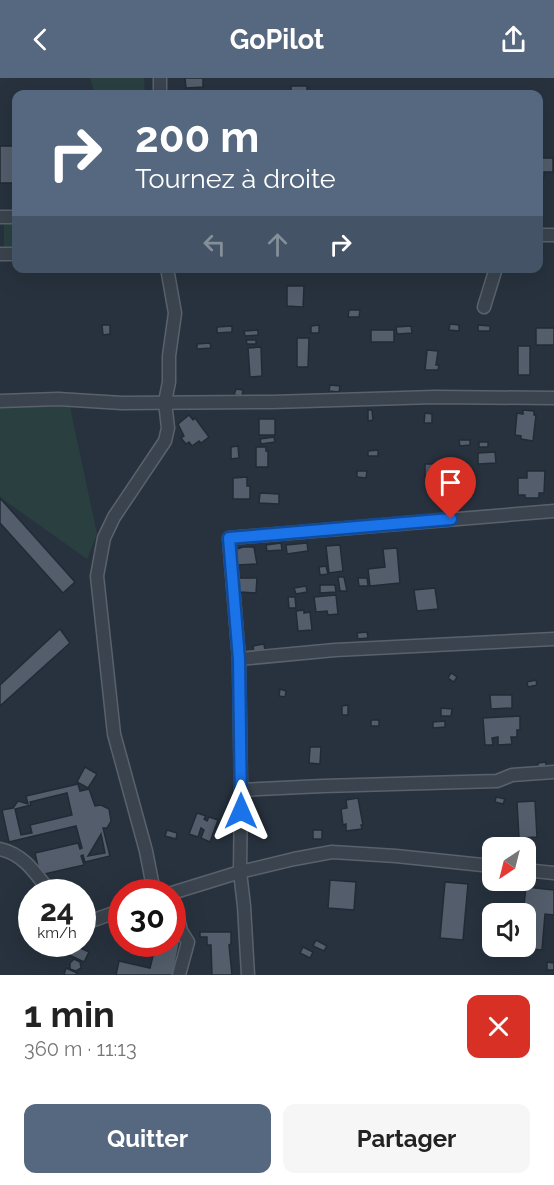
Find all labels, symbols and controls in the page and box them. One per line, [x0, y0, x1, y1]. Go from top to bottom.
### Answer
icon: back [24, 23, 57, 56]
icon: share [497, 23, 530, 56]
text: GoPilot [230, 24, 324, 55]
text: 200 m [135, 113, 259, 162]
icon: right [36, 114, 114, 192]
text: Tournez à droite [135, 163, 336, 194]
icon: left [198, 228, 231, 261]
icon: ahead [261, 228, 294, 261]
icon: right [324, 228, 357, 261]
pin [425, 457, 476, 519]
icon: arrive [434, 466, 467, 499]
position arrow [209, 779, 273, 843]
north arrow [482, 837, 536, 891]
map controls [482, 837, 536, 957]
speed limit sign: 30 [108, 879, 186, 957]
text: 24 [40, 893, 74, 928]
button: sound [482, 903, 536, 957]
text: km/h [37, 924, 77, 942]
text: 1 min [24, 993, 115, 1035]
button: close [467, 995, 530, 1058]
text: 360 m · 11:13 [24, 1037, 137, 1061]
button: Quitter [24, 1104, 271, 1173]
button: Partager [283, 1104, 530, 1173]

